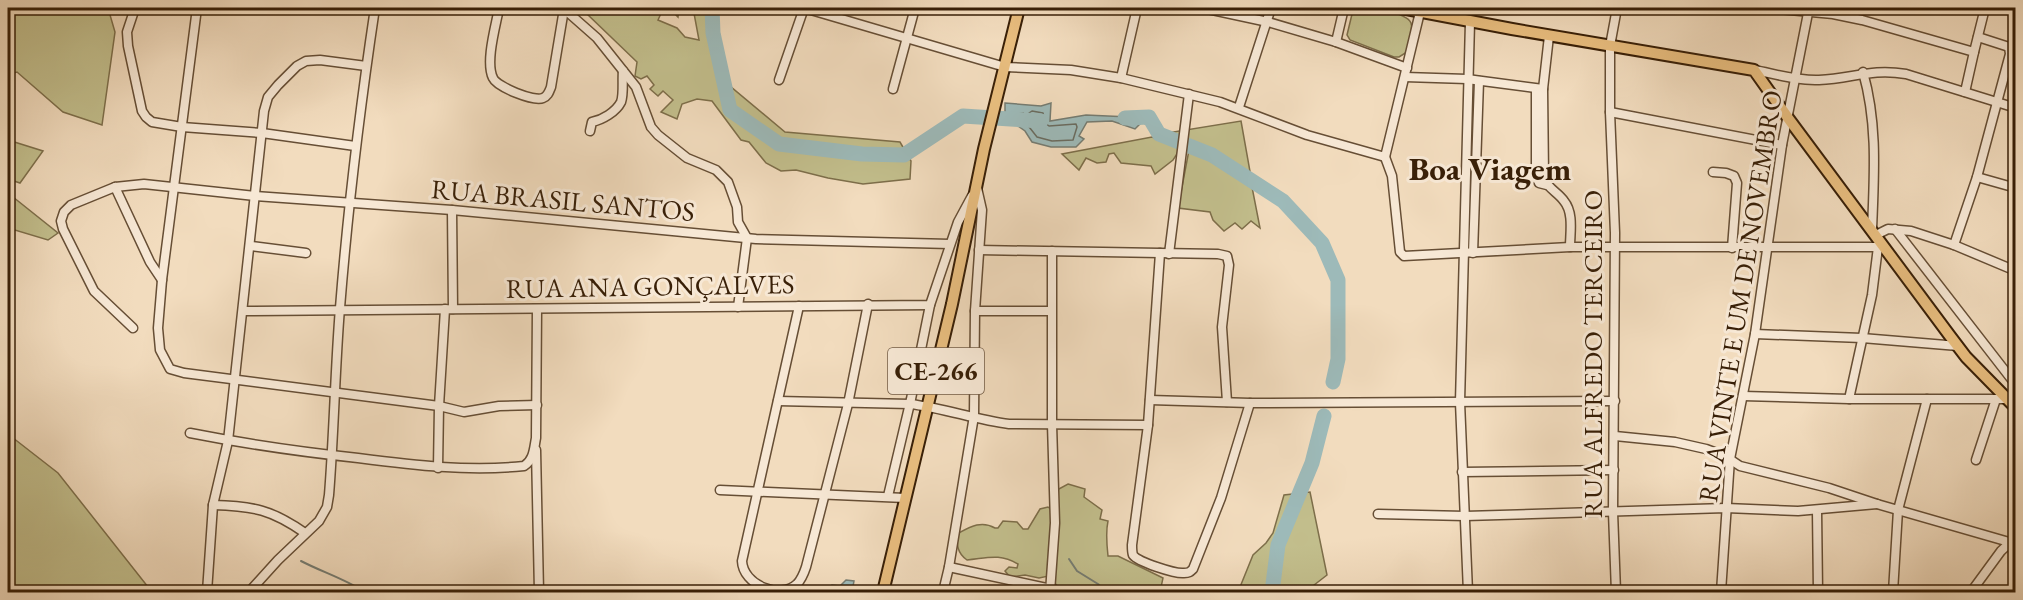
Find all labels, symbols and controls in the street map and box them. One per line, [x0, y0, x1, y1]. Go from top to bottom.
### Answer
street label: RUA VINTE E UM DE NOVEMBRO [1690, 88, 1790, 504]
district label: Boa Viagem [1409, 147, 1572, 190]
street label: RUA BRASIL SANTOS [430, 171, 696, 229]
street label: RUA ALFREDO TERCEIRO [1575, 190, 1610, 518]
street label: RUA ANA GONÇALVES [505, 266, 795, 306]
road number: CE-266 [888, 348, 984, 394]

